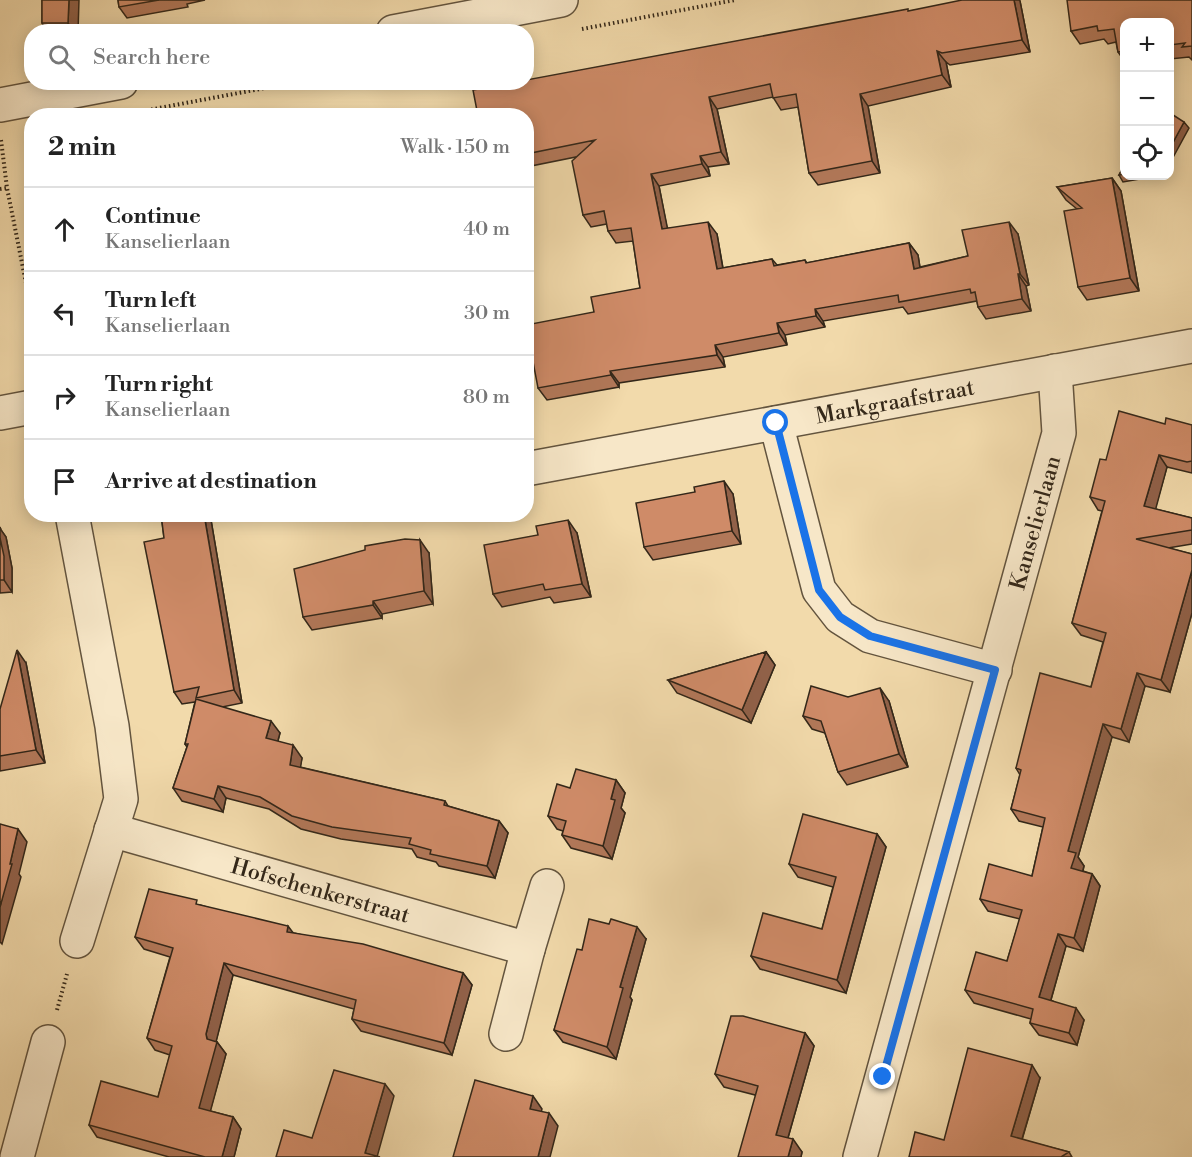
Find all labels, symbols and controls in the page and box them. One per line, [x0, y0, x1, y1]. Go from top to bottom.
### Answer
map controls [1120, 18, 1174, 180]
button: + [1120, 18, 1174, 72]
search box [24, 24, 534, 90]
icon: search [45, 41, 78, 74]
text: Search here [93, 44, 210, 71]
button: − [1120, 72, 1174, 126]
button: locate [1120, 126, 1174, 180]
text: 2 min [48, 131, 116, 163]
text: Walk · 150 m [401, 135, 510, 160]
text: Continue [105, 203, 201, 230]
icon: ahead [48, 213, 81, 246]
text: 40 m [463, 217, 510, 242]
text: Kanselierlaan [105, 230, 230, 255]
text: Turn left [105, 287, 196, 314]
icon: left [48, 297, 81, 330]
text: 30 m [464, 301, 510, 326]
text: Kanselierlaan [105, 314, 230, 339]
text: Turn right [105, 371, 213, 398]
street label: Markgraafstraat [813, 374, 977, 430]
icon: right [48, 381, 81, 414]
text: 80 m [463, 385, 510, 410]
text: Kanselierlaan [105, 398, 230, 423]
route start [762, 409, 788, 435]
street label: Kanselierlaan [1005, 453, 1067, 593]
icon: arrive [48, 465, 81, 498]
text: Arrive at destination [105, 468, 317, 495]
street label: Hofschenkerstraat [228, 853, 413, 930]
route end [869, 1063, 895, 1089]

